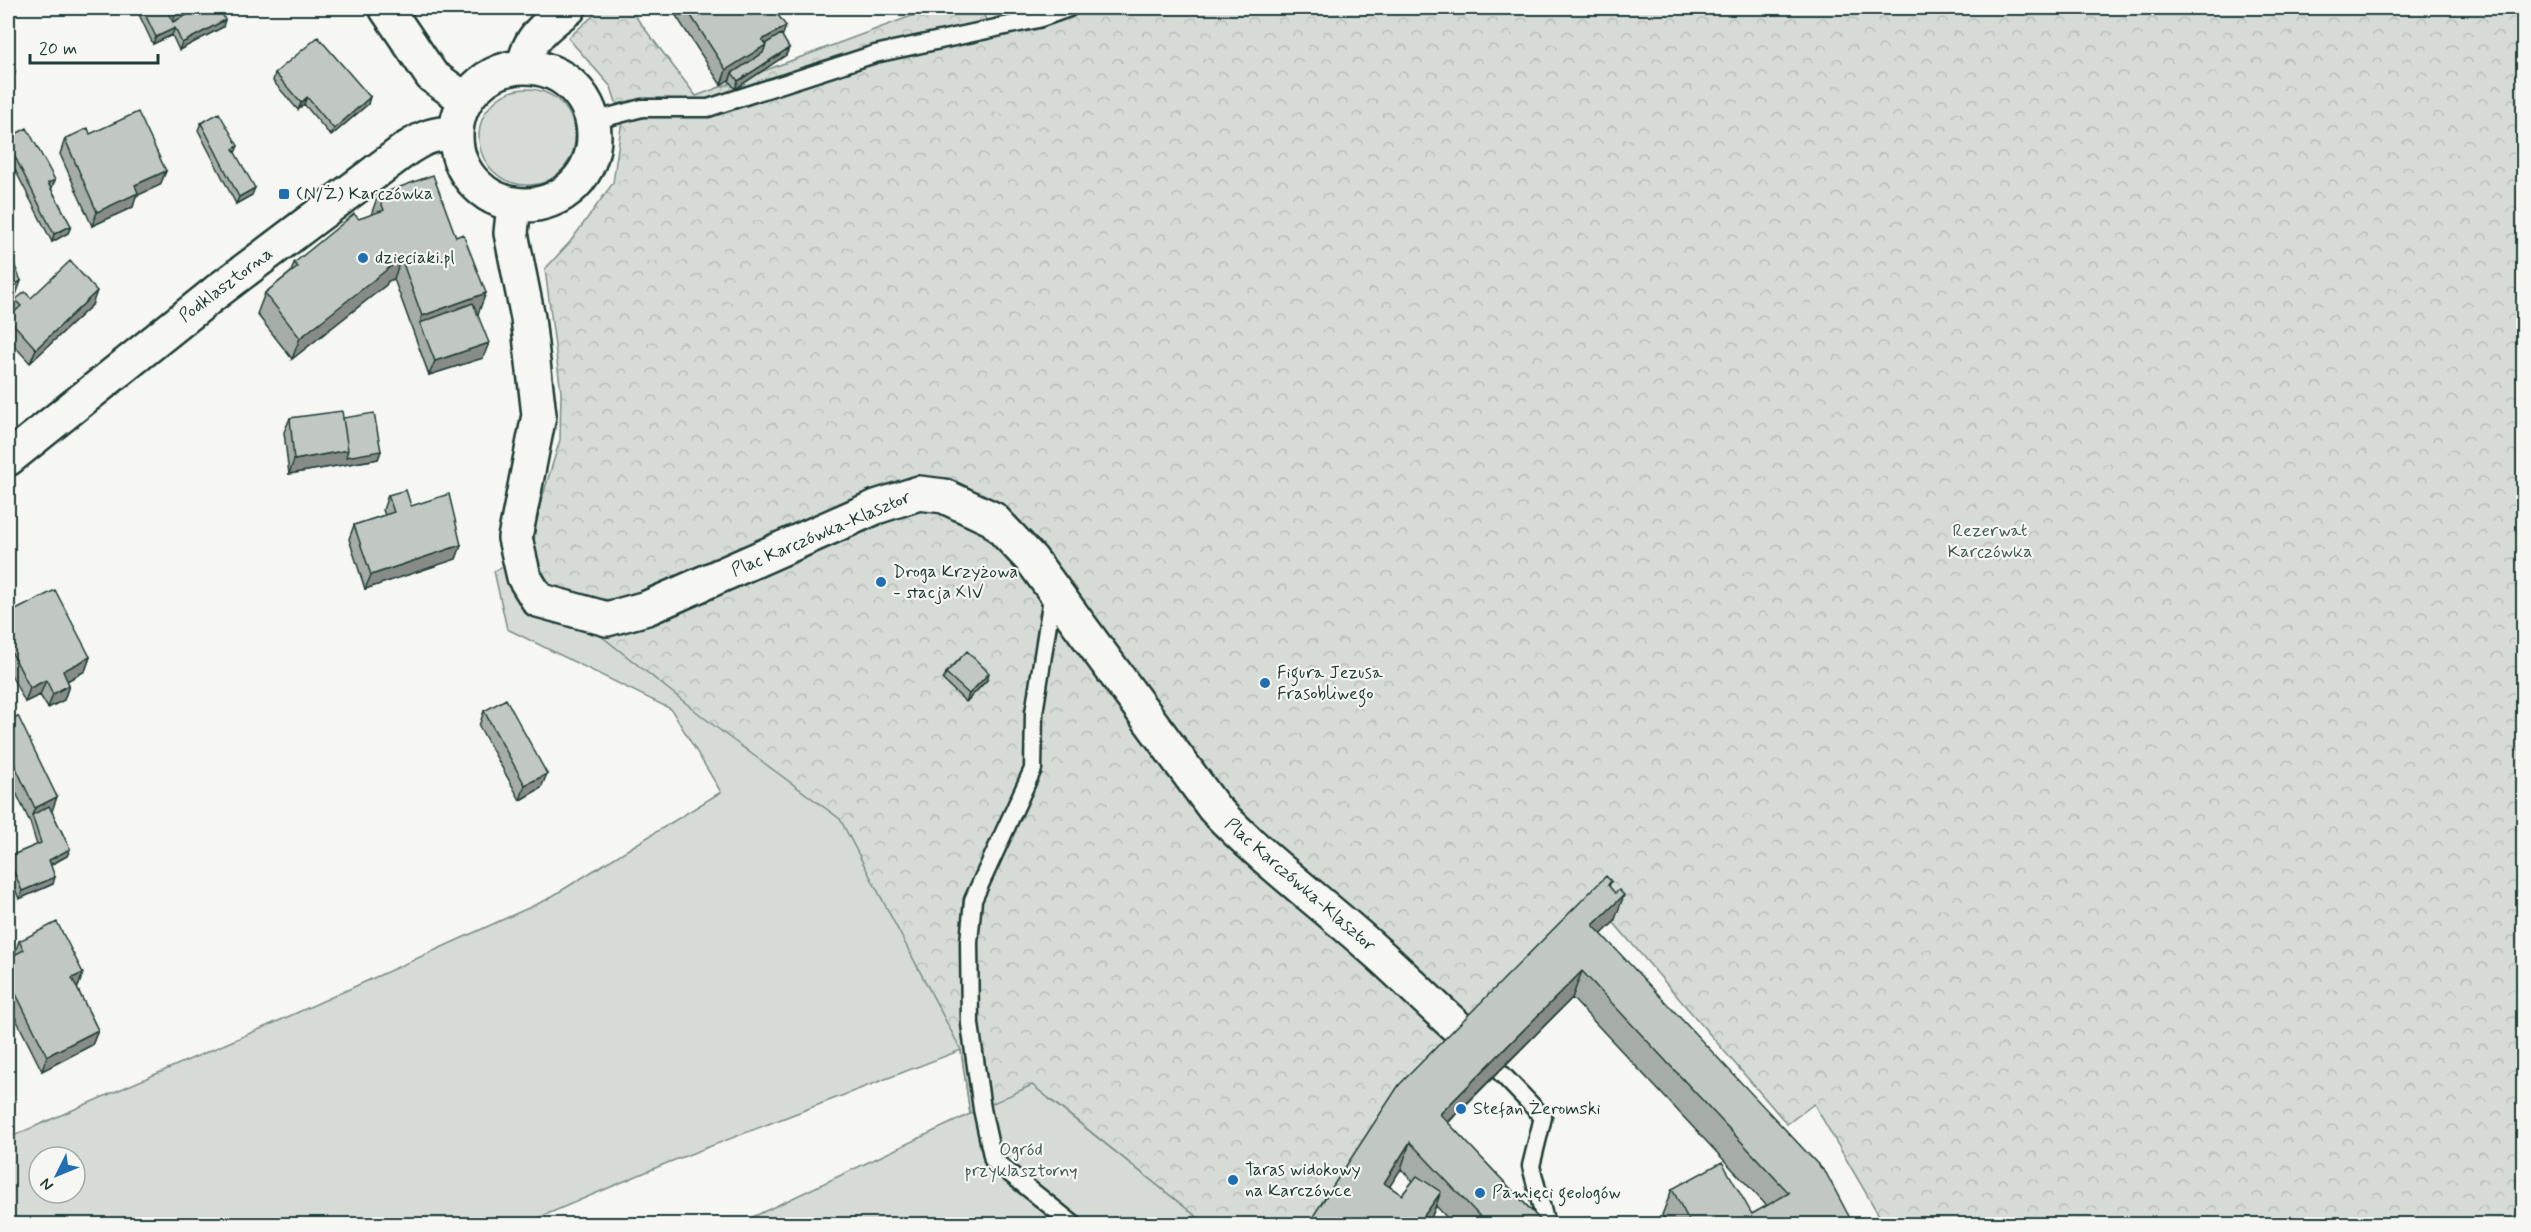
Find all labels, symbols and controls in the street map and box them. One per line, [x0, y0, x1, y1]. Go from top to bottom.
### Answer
scale bar [30, 27, 158, 65]
text: 20 m [39, 37, 77, 61]
place label: (N/Ż) Karczówka [296, 182, 433, 206]
marker: (N/Ż) Karczówka [277, 187, 291, 201]
street label: Podklasztorna [174, 242, 278, 328]
place label: dzieciaki.pl [375, 246, 455, 270]
marker: dzieciaki.pl [356, 251, 370, 265]
street label: Plac Karczówka-Klasztor [728, 485, 915, 583]
park label: Rezerwat Karczówka [1948, 519, 2032, 564]
place label: Droga Krzyżowa - stacja XIV [893, 560, 1018, 605]
marker: Droga Krzyżowa - stacja XIV [874, 575, 888, 589]
place label: Figura Jezusa Frasobliwego [1277, 661, 1383, 708]
marker: Figura Jezusa Frasobliwego [1258, 676, 1272, 690]
street label: Plac Karczówka-Klasztor [1219, 813, 1381, 958]
place label: Stefan Żeromski [1473, 1097, 1601, 1121]
marker: Stefan Żeromski [1454, 1102, 1468, 1116]
park label: Ogród przyklasztorny [964, 1138, 1078, 1183]
north arrow [27, 1145, 87, 1205]
place label: Taras widokowy na Karczówce [1245, 1158, 1361, 1203]
text: N [36, 1173, 58, 1195]
marker: Taras widokowy na Karczówce [1226, 1173, 1240, 1187]
place label: Pamięci geologów [1492, 1181, 1621, 1207]
marker: Pamięci geologów [1473, 1186, 1487, 1200]

